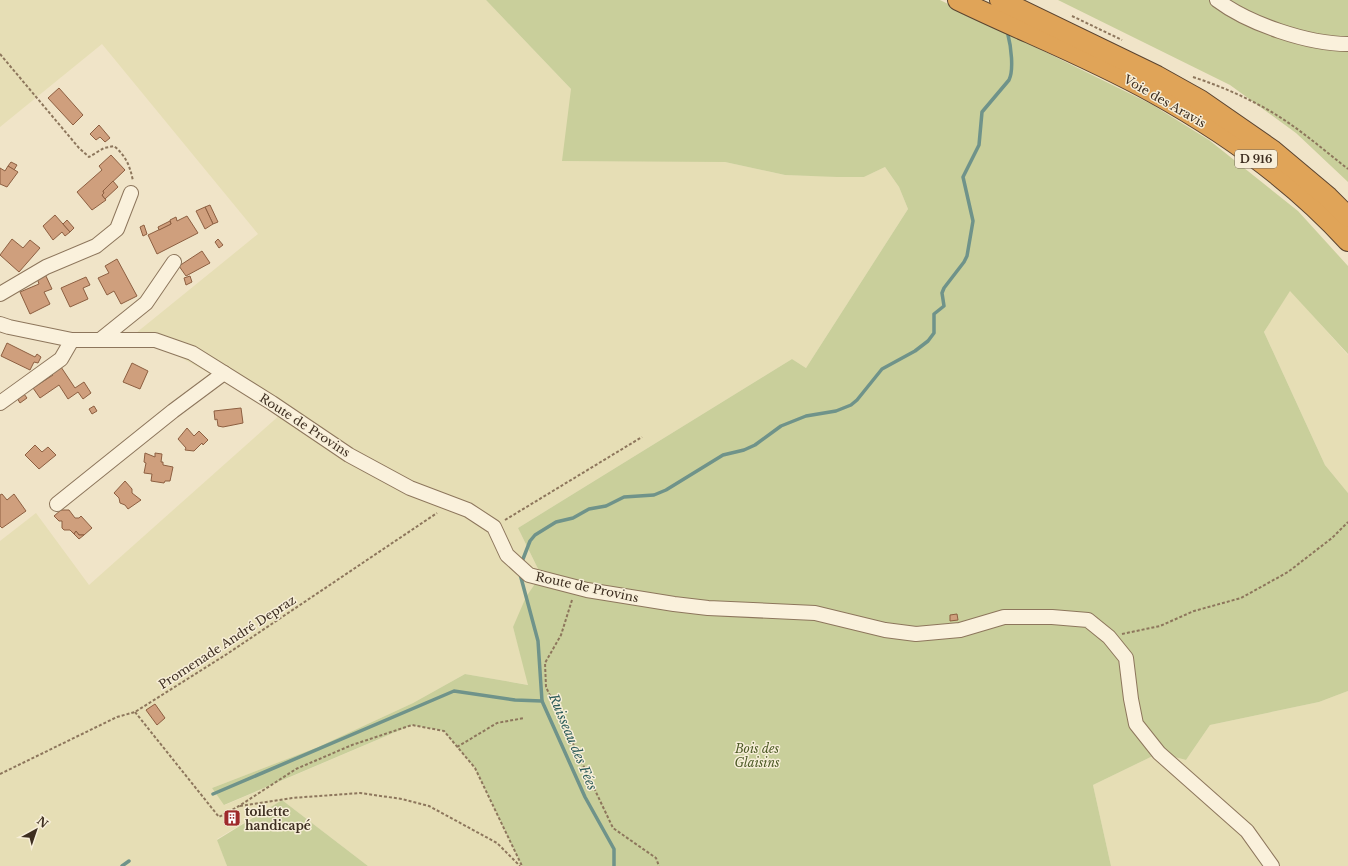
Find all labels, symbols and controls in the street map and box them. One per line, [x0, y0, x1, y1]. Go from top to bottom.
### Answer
street label: Voie des Aravis [1120, 71, 1209, 131]
road number: D 916 [1235, 150, 1277, 168]
street label: Route de Provins [257, 390, 353, 460]
street label: Route de Provins [534, 569, 640, 605]
street label: Promenade André Depraz [156, 592, 299, 692]
water label: Ruisseau des Fées [545, 690, 601, 793]
park label: Bois des Glaisins [734, 741, 780, 770]
place label: toilette handicapé [245, 804, 311, 833]
building icon: toilette handicapé [222, 808, 242, 828]
north arrow [16, 810, 56, 850]
text: N [34, 814, 51, 831]

